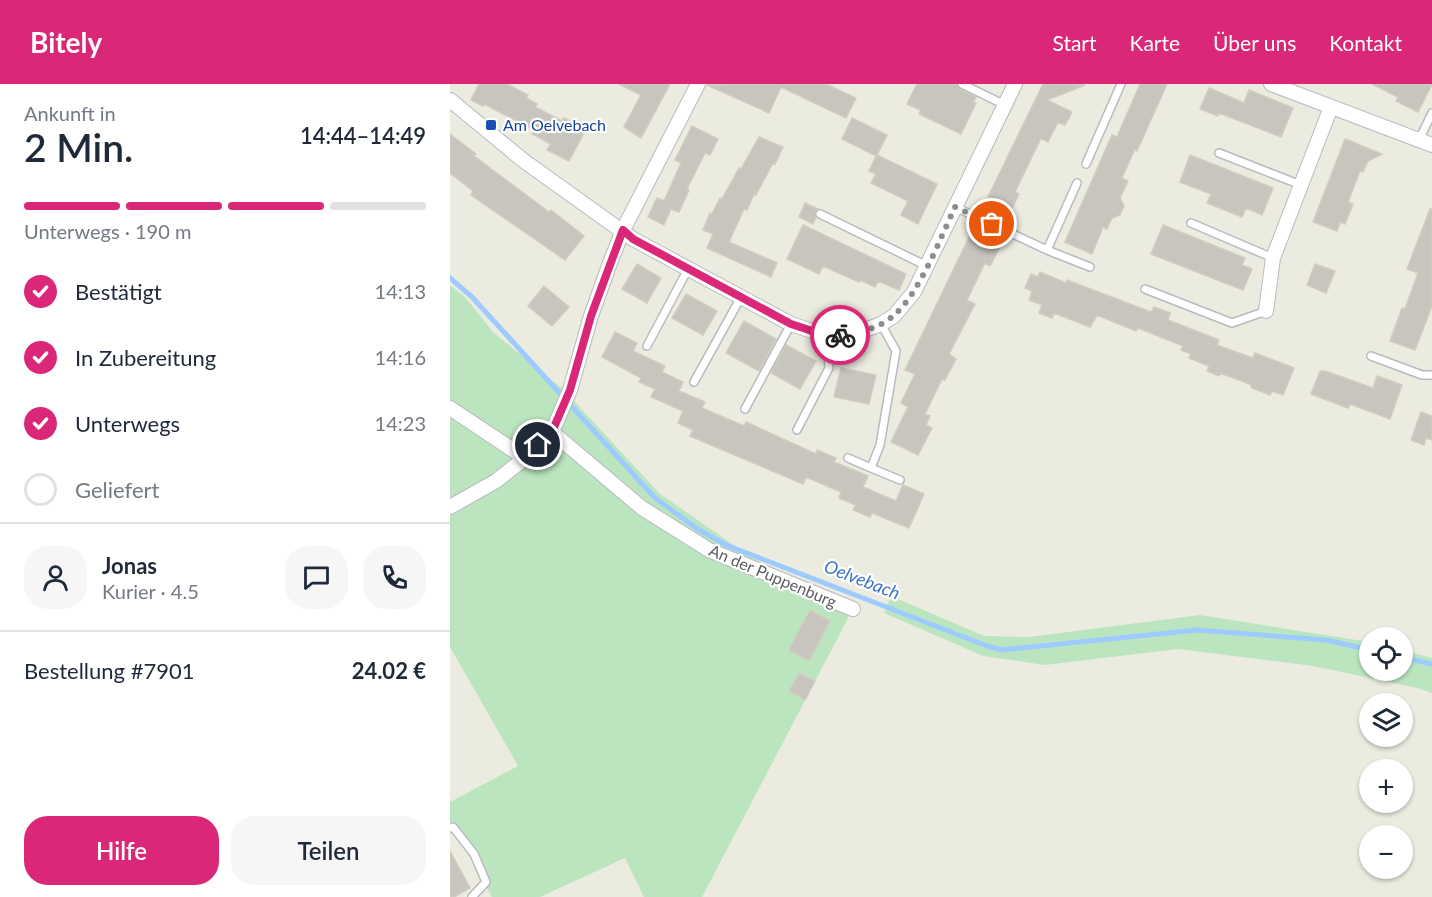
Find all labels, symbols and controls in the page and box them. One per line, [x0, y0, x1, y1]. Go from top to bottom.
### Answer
text: Bitely [30, 25, 102, 59]
text: Start [1052, 30, 1097, 55]
text: Karte [1130, 30, 1180, 55]
text: Über uns [1213, 30, 1296, 55]
text: Kontakt [1329, 30, 1402, 55]
text: Ankunft in [24, 101, 116, 125]
place label: Am Oelvebach [503, 115, 606, 134]
marker: Am Oelvebach [484, 118, 498, 132]
text: 14:44–14:49 [300, 122, 426, 149]
text: 2 Min. [24, 124, 133, 170]
pin [966, 198, 1017, 249]
icon: bag [975, 207, 1008, 240]
text: Unterwegs · 190 m [24, 219, 191, 243]
icon: check [24, 275, 57, 308]
text: Bestätigt [75, 278, 162, 305]
text: 14:13 [375, 279, 426, 303]
courier [810, 305, 870, 365]
icon: bike [824, 319, 857, 352]
icon: check [24, 341, 57, 374]
text: In Zubereitung [75, 344, 216, 371]
text: 14:16 [375, 345, 426, 369]
icon: check [24, 407, 57, 440]
text: Unterwegs [75, 410, 180, 437]
text: 14:23 [375, 411, 426, 435]
pin [512, 419, 563, 470]
icon: home [521, 428, 554, 461]
text: Geliefert [75, 476, 159, 503]
street label: An der Puppenburg [707, 540, 840, 611]
button: person [24, 546, 87, 609]
button: chat [285, 546, 348, 609]
button: phone [363, 546, 426, 609]
text: Jonas [102, 552, 157, 579]
water label: Oelvebach [821, 555, 903, 604]
text: Kurier · 4.5 [102, 579, 199, 603]
map controls [1359, 627, 1413, 879]
button: locate [1359, 627, 1413, 681]
text: Bestellung #7901 [24, 657, 194, 684]
text: 24.02 € [352, 657, 426, 684]
button: layers [1359, 693, 1413, 747]
button: + [1359, 759, 1413, 813]
button: Hilfe [24, 816, 219, 885]
button: Teilen [231, 816, 426, 885]
button: − [1359, 825, 1413, 879]

